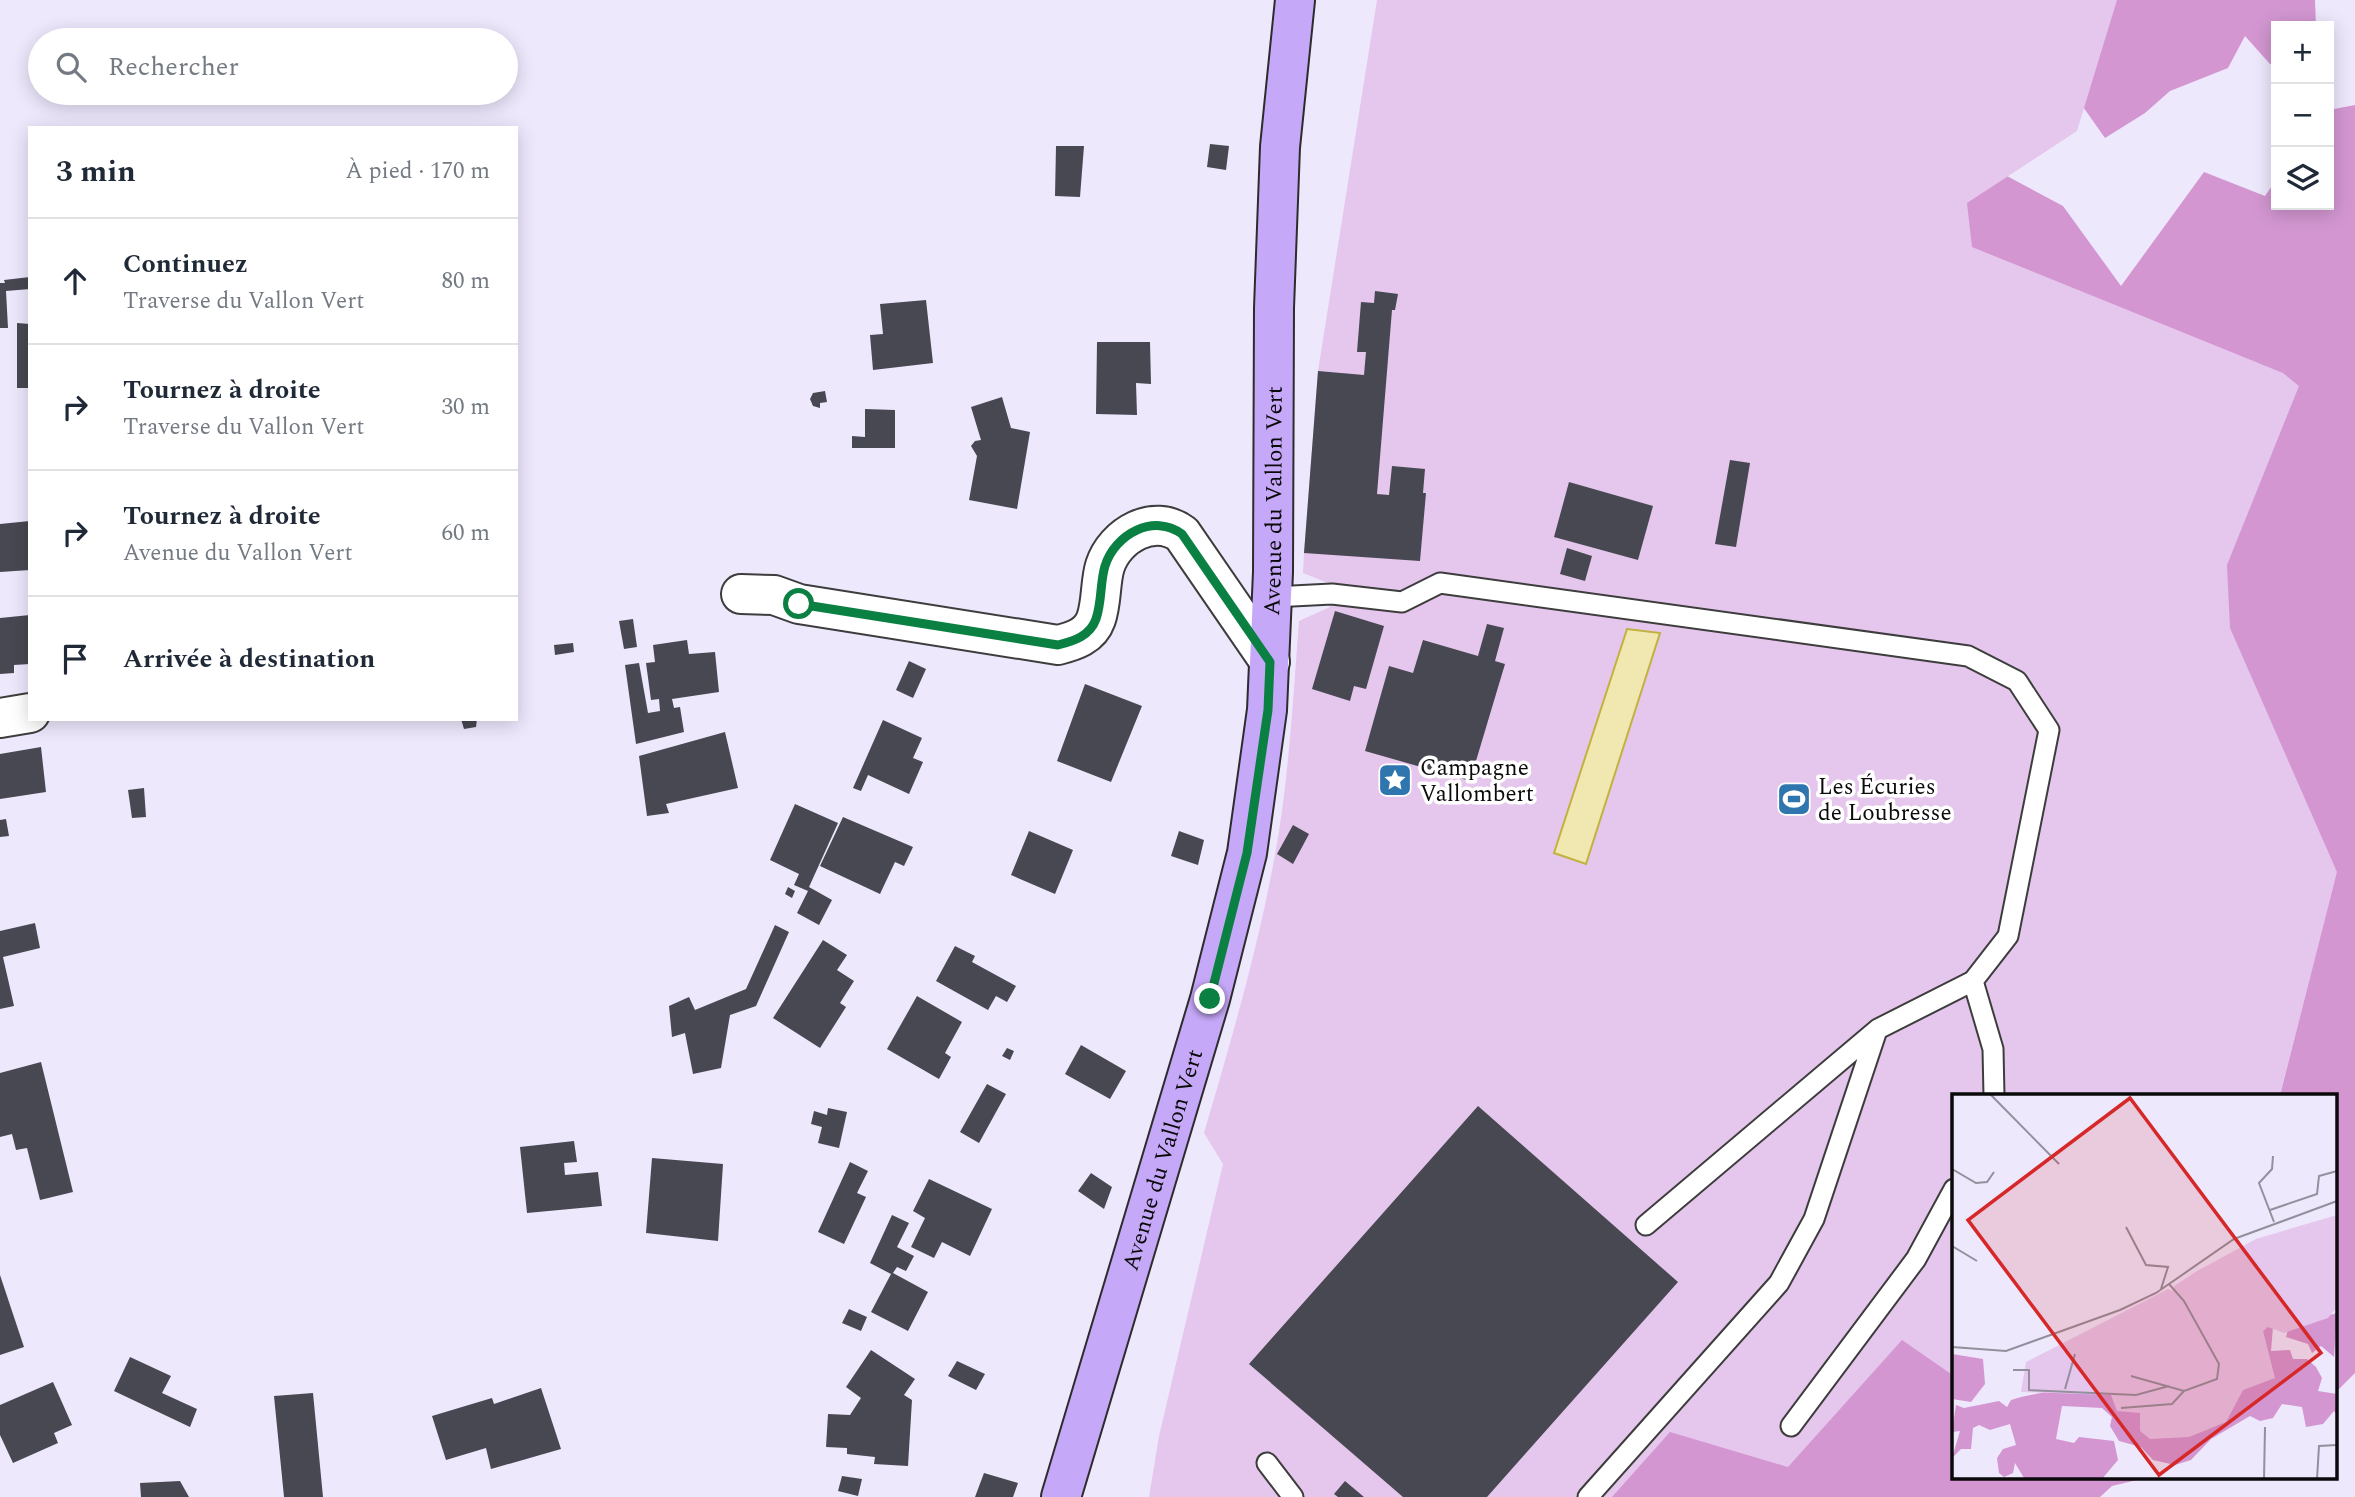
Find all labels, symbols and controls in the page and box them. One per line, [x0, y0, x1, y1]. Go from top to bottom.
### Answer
map controls [2271, 21, 2334, 210]
button: + [2271, 21, 2334, 84]
search box [28, 28, 518, 105]
text: Rechercher [108, 47, 239, 87]
icon: search [52, 48, 90, 86]
button: − [2271, 84, 2334, 147]
button: layers [2271, 147, 2334, 210]
text: 3 min [56, 149, 136, 195]
text: À pied · 170 m [345, 154, 490, 189]
text: Continuez [123, 244, 248, 284]
icon: ahead [56, 262, 94, 300]
text: 80 m [441, 264, 490, 299]
text: Traverse du Vallon Vert [123, 284, 364, 319]
text: Tournez à droite [123, 370, 321, 410]
street label: Avenue du Vallon Vert [1255, 386, 1293, 617]
icon: right [56, 388, 94, 426]
text: 30 m [441, 390, 490, 425]
text: Traverse du Vallon Vert [123, 410, 364, 445]
text: Tournez à droite [123, 496, 321, 536]
icon: right [56, 514, 94, 552]
text: 60 m [441, 516, 490, 551]
text: Avenue du Vallon Vert [123, 536, 353, 571]
route start [783, 588, 814, 619]
text: Arrivée à destination [123, 639, 375, 679]
icon: arrive [56, 640, 94, 678]
place label: Campagne Vallombert [1420, 751, 1534, 812]
place icon: Campagne Vallombert [1376, 761, 1414, 799]
place label: Les Écuries de Loubresse [1818, 770, 1952, 831]
sports icon: Les Écuries de Loubresse [1775, 780, 1813, 818]
route end [1194, 983, 1225, 1014]
street label: Avenue du Vallon Vert [1114, 1045, 1213, 1275]
inset map [1952, 1094, 2338, 1480]

